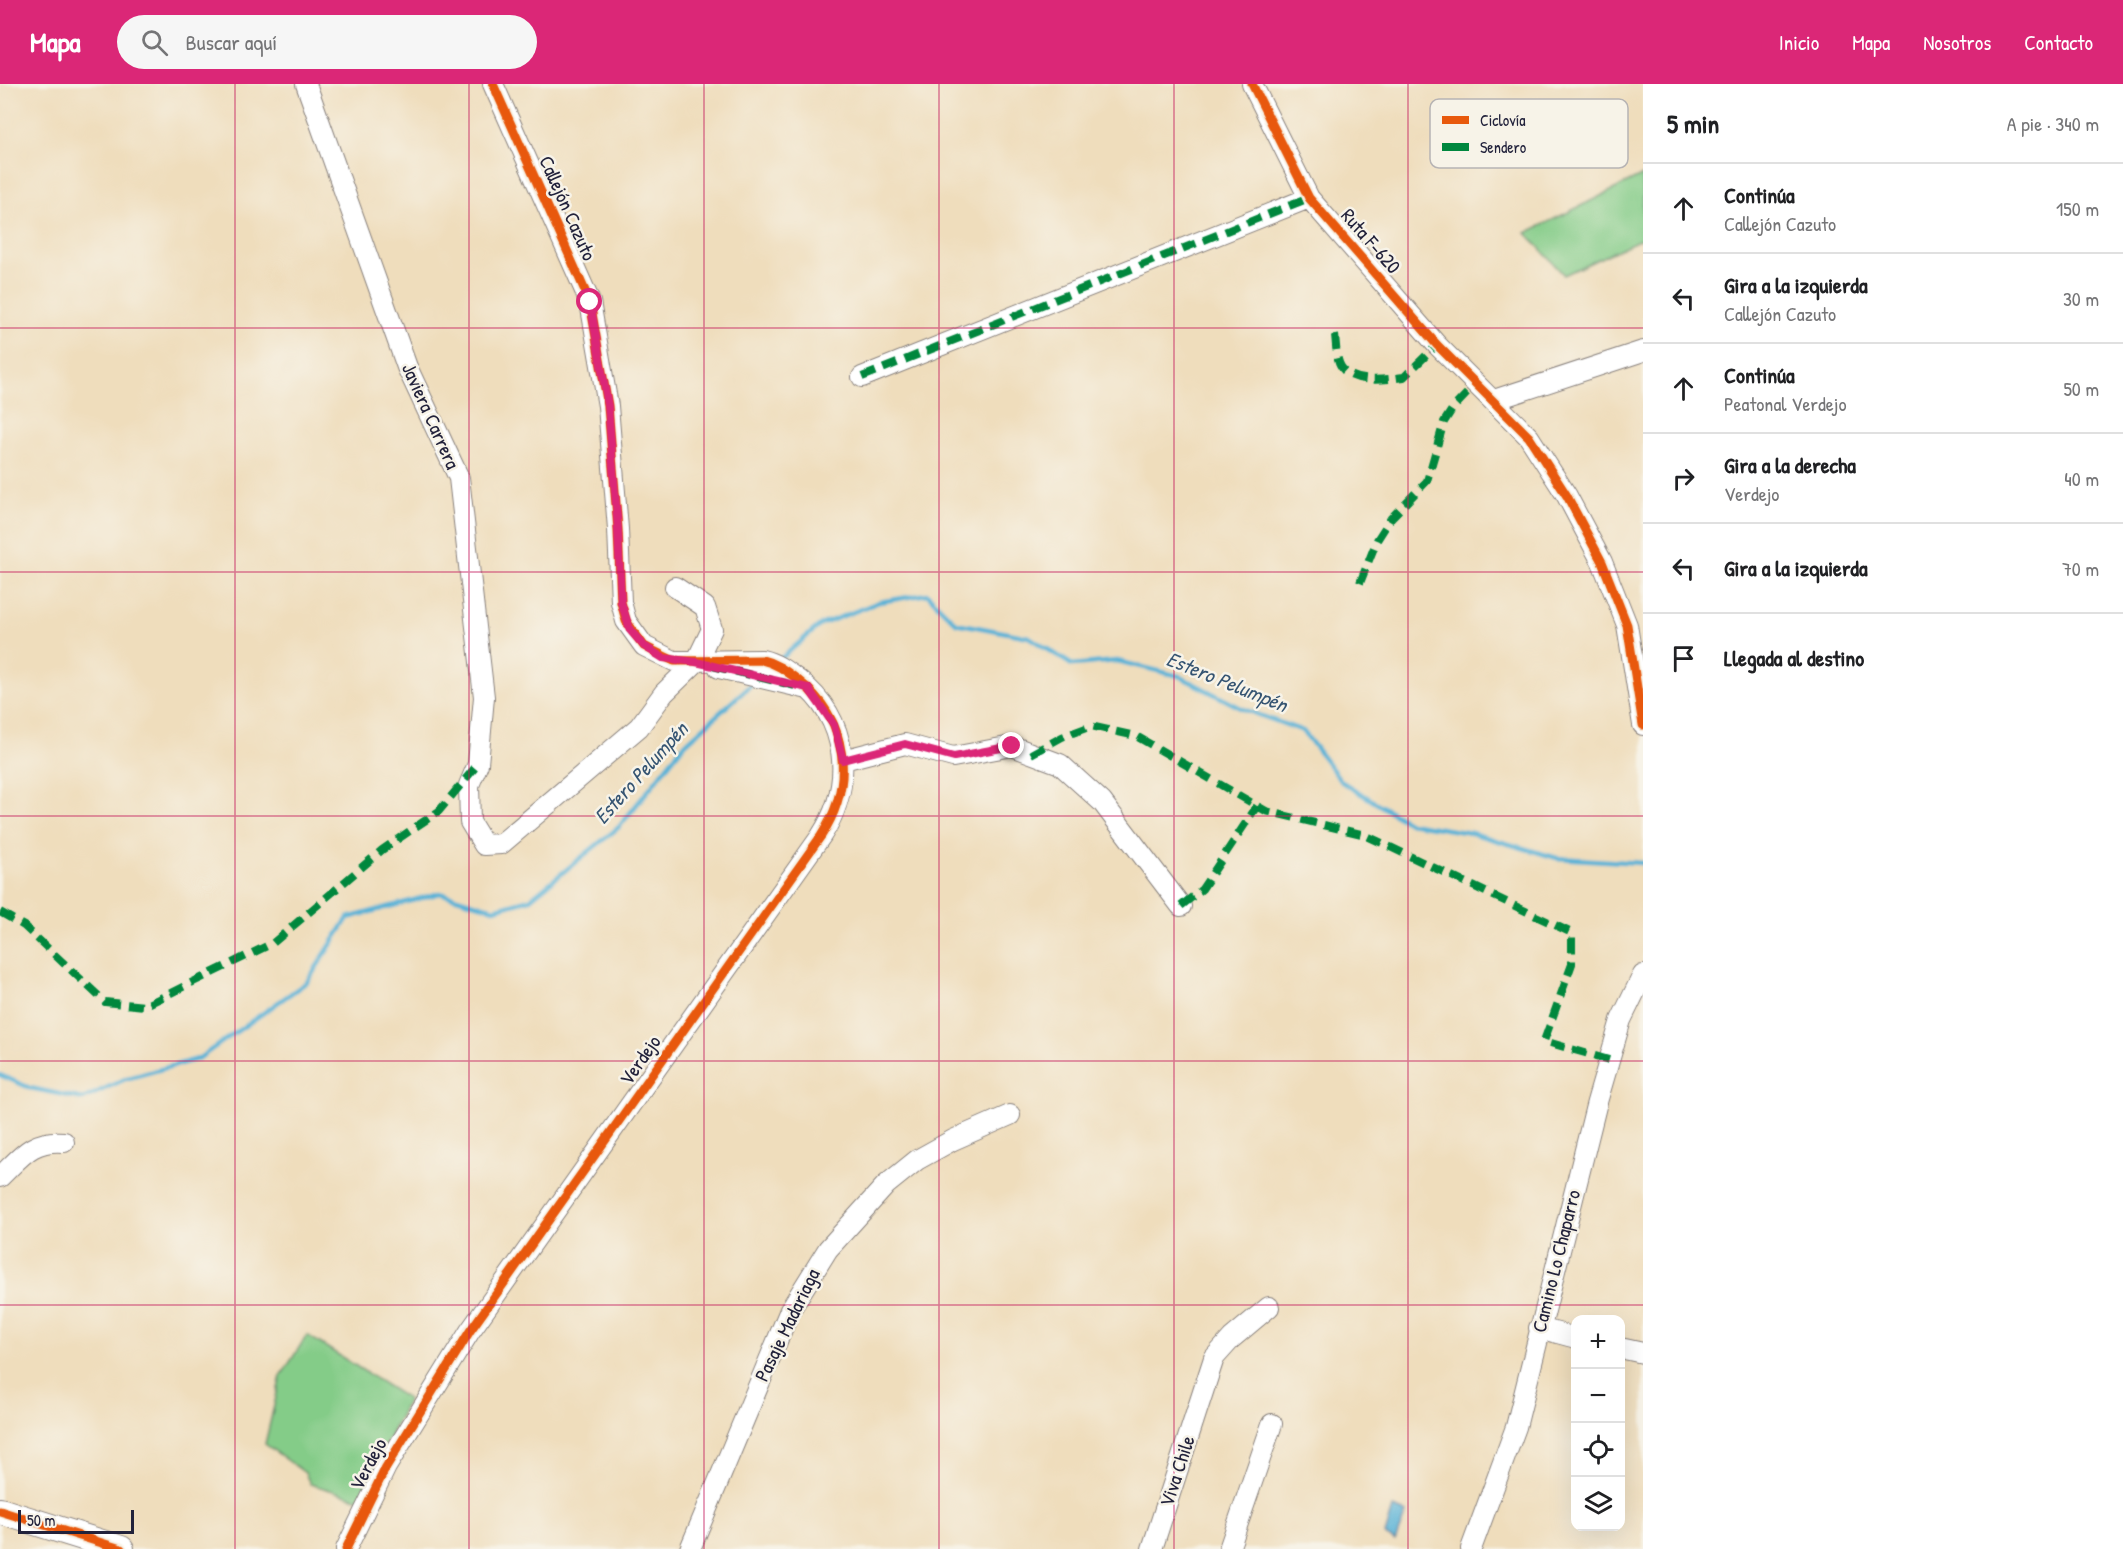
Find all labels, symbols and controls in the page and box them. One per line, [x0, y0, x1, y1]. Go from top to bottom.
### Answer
search box [117, 15, 537, 69]
text: Mapa [30, 23, 81, 61]
icon: search [138, 26, 171, 59]
text: Buscar aquí [186, 27, 277, 57]
text: Inicio [1779, 28, 1819, 57]
text: Mapa [1852, 28, 1890, 57]
text: Nosotros [1923, 28, 1991, 57]
text: Contacto [2024, 28, 2093, 57]
legend [1430, 99, 1628, 168]
text: 5 min [1667, 106, 1719, 141]
text: Ciclovía [1480, 109, 1526, 131]
text: A pie · 340 m [2007, 110, 2099, 137]
text: Sendero [1480, 136, 1527, 158]
street label: Callejón Cazuto [533, 151, 604, 264]
text: Continúa [1724, 180, 1795, 210]
icon: ahead [1667, 192, 1700, 225]
text: 150 m [2056, 195, 2099, 222]
street label: Ruta F-620 [1336, 202, 1407, 279]
text: Callejón Cazuto [1724, 210, 1836, 237]
text: Gira a la izquierda [1724, 270, 1868, 300]
icon: left [1667, 282, 1700, 315]
text: 30 m [2063, 285, 2099, 312]
route start [576, 288, 602, 314]
text: Callejón Cazuto [1724, 300, 1836, 327]
street label: Javiera Carrera [396, 358, 467, 473]
text: Continúa [1724, 360, 1795, 390]
icon: ahead [1667, 372, 1700, 405]
text: 50 m [2063, 375, 2099, 402]
text: Peatonal Verdejo [1724, 390, 1847, 417]
text: Gira a la derecha [1724, 450, 1856, 480]
icon: right [1667, 462, 1700, 495]
text: 40 m [2064, 465, 2099, 492]
text: Verdejo [1724, 480, 1779, 507]
icon: left [1667, 552, 1700, 585]
text: Gira a la izquierda [1724, 553, 1868, 583]
text: 70 m [2062, 555, 2099, 582]
icon: arrive [1667, 642, 1700, 675]
text: Llegada al destino [1724, 643, 1864, 673]
water label: Estero Pelumpén [1162, 644, 1293, 719]
water label: Estero Pelumpén [587, 714, 695, 830]
route end [998, 732, 1024, 758]
street label: Verdejo [613, 1029, 667, 1090]
street label: Camino Lo Chaparro [1525, 1187, 1586, 1335]
street label: Pasaje Madariaga [748, 1264, 826, 1386]
map controls [1571, 1315, 1625, 1531]
button: + [1571, 1315, 1625, 1369]
button: − [1571, 1369, 1625, 1423]
button: locate [1571, 1423, 1625, 1477]
street label: Viva Chile [1152, 1432, 1201, 1510]
street label: Verdejo [343, 1433, 392, 1495]
button: layers [1571, 1477, 1625, 1531]
scale bar [18, 1507, 134, 1534]
text: 50 m [27, 1509, 56, 1531]

